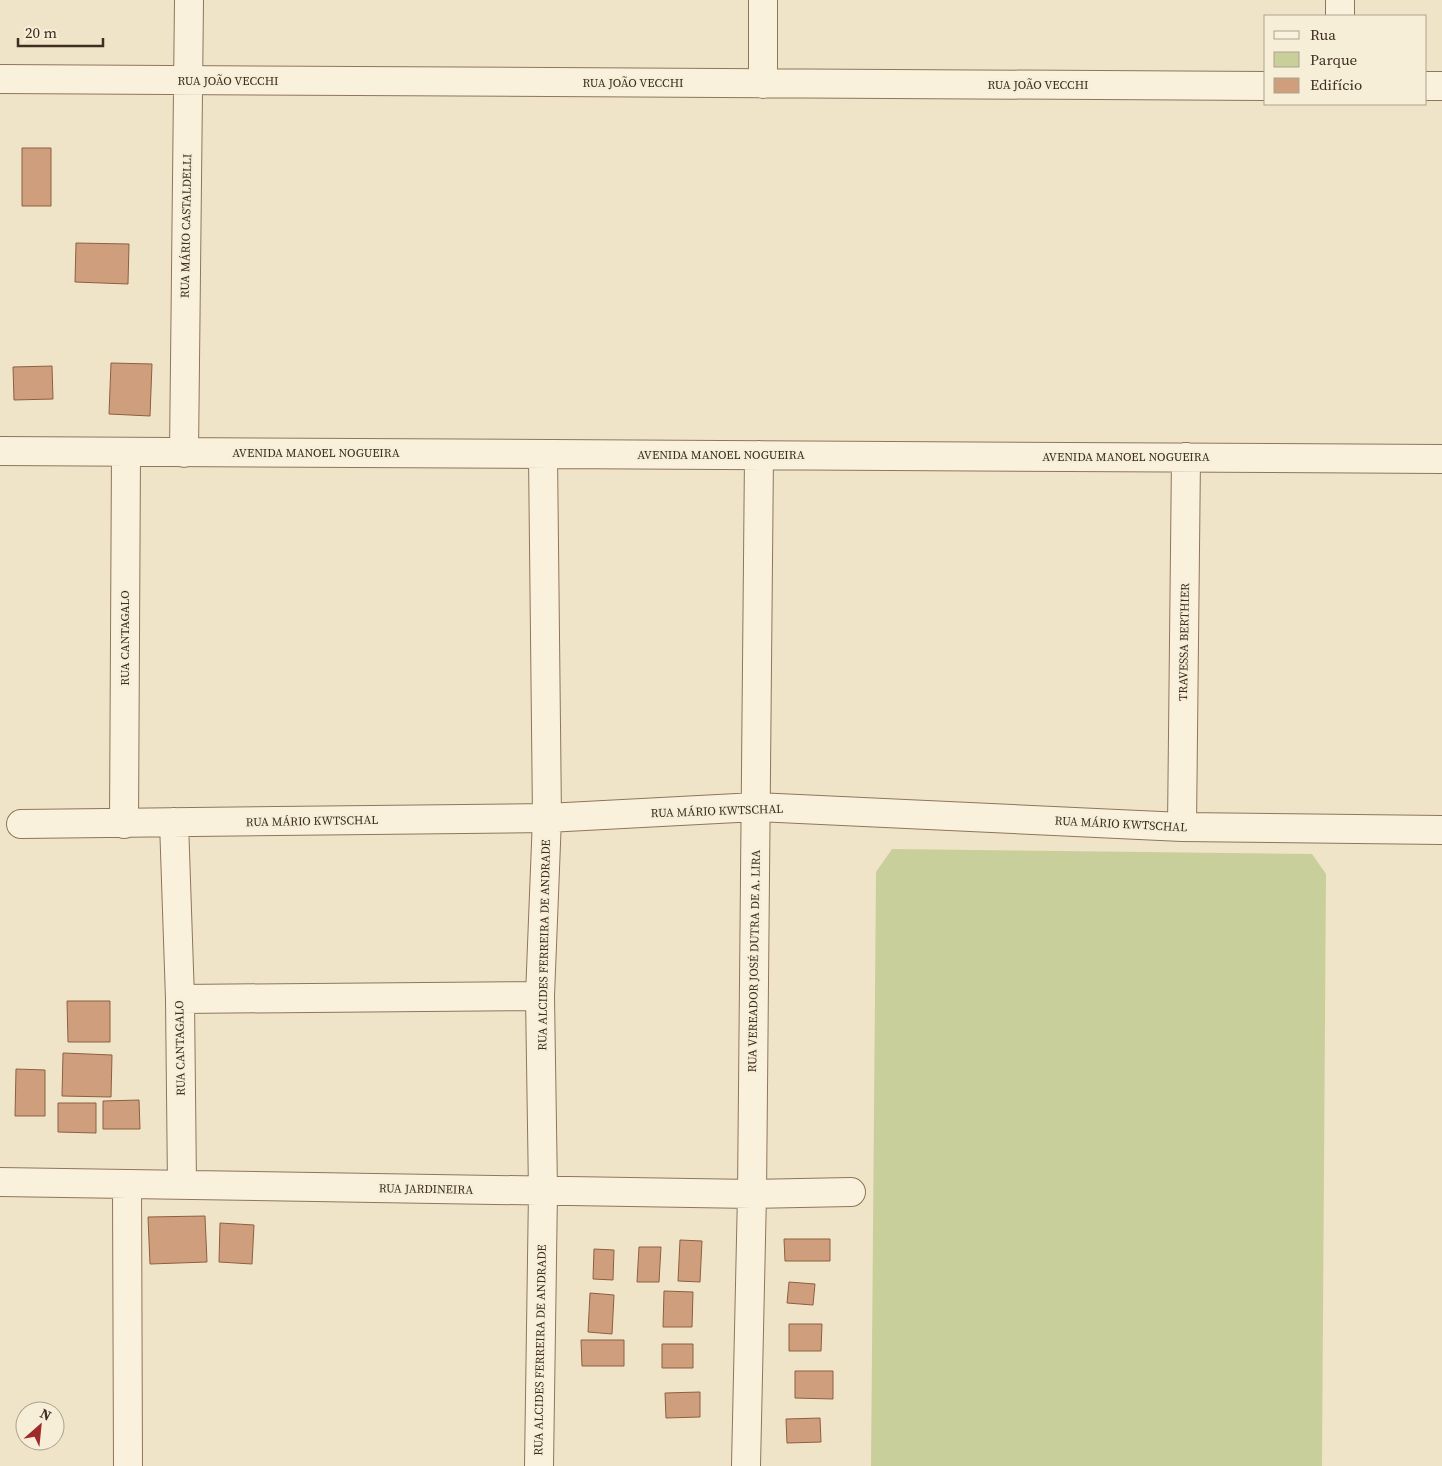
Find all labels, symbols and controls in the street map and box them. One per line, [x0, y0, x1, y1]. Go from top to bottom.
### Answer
scale bar [18, 15, 102, 47]
legend [1264, 15, 1427, 105]
text: 20 m [25, 22, 57, 43]
text: Rua [1310, 24, 1336, 45]
text: Parque [1310, 49, 1358, 70]
street label: RUA JOÃO VECCHI [177, 73, 279, 89]
text: Edifício [1310, 74, 1362, 95]
street label: RUA JOÃO VECCHI [582, 75, 684, 91]
street label: RUA JOÃO VECCHI [987, 77, 1089, 93]
street label: RUA MÁRIO CASTALDELLI [177, 154, 195, 298]
street label: AVENIDA MANOEL NOGUEIRA [232, 445, 400, 461]
street label: AVENIDA MANOEL NOGUEIRA [637, 447, 805, 463]
street label: AVENIDA MANOEL NOGUEIRA [1042, 449, 1210, 465]
street label: TRAVESSA BERTHIER [1175, 583, 1193, 701]
street label: RUA CANTAGALO [117, 590, 133, 686]
street label: RUA MÁRIO KWTSCHAL [650, 801, 784, 821]
street label: RUA MÁRIO KWTSCHAL [245, 812, 379, 830]
street label: RUA MÁRIO KWTSCHAL [1054, 813, 1188, 835]
street label: RUA ALCIDES FERREIRA DE ANDRADE [534, 839, 554, 1051]
street label: RUA VEREADOR JOSÉ DUTRA DE A. LIRA [744, 849, 764, 1073]
street label: RUA CANTAGALO [171, 1000, 189, 1096]
street label: RUA JARDINEIRA [379, 1180, 473, 1198]
street label: RUA ALCIDES FERREIRA DE ANDRADE [530, 1244, 550, 1456]
north arrow [15, 1401, 65, 1451]
text: N [37, 1403, 55, 1426]

